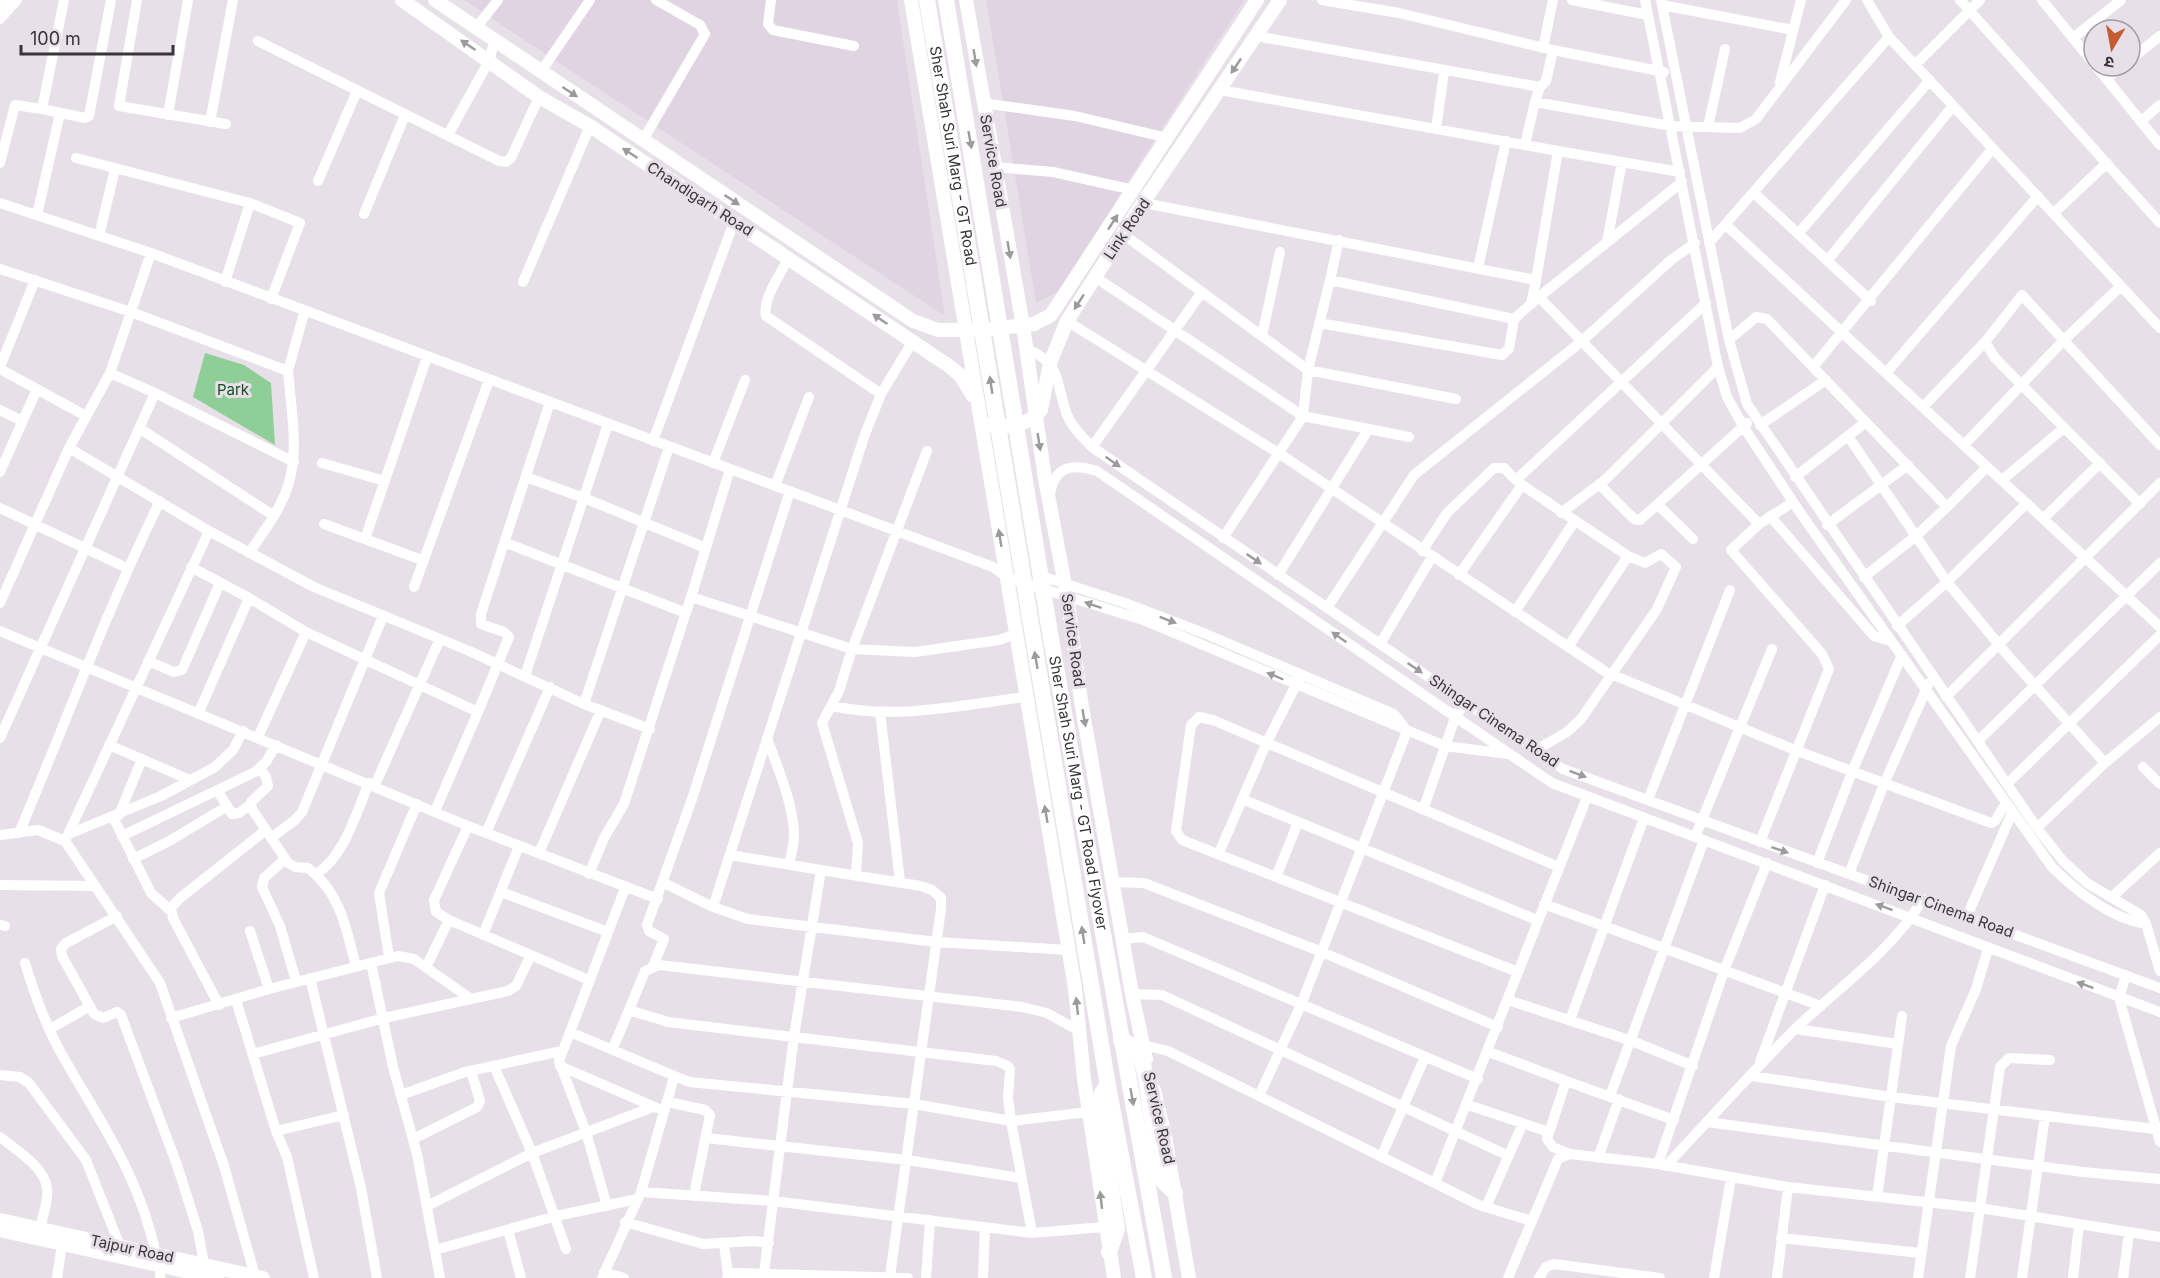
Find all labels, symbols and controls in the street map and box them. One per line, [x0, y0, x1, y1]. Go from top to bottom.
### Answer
scale bar [21, 18, 172, 56]
north arrow [2082, 18, 2142, 78]
text: 100 m [30, 28, 81, 49]
one-way arrow [460, 40, 476, 51]
street label: Sher Shah Suri Marg - GT Road [926, 45, 981, 267]
one-way arrow [971, 48, 980, 67]
text: उ [2102, 52, 2116, 73]
one-way arrow [1231, 58, 1242, 74]
one-way arrow [561, 87, 578, 98]
street label: Service Road [976, 113, 1011, 209]
one-way arrow [966, 131, 975, 150]
one-way arrow [622, 147, 638, 158]
street label: Chandigarh Road [644, 157, 757, 240]
one-way arrow [724, 194, 740, 205]
street label: Link Road [1099, 195, 1154, 263]
one-way arrow [1107, 214, 1119, 230]
one-way arrow [1005, 240, 1014, 259]
one-way arrow [1073, 293, 1085, 309]
one-way arrow [872, 313, 888, 325]
one-way arrow [986, 375, 995, 394]
park label: Park [217, 380, 250, 399]
one-way arrow [1035, 433, 1044, 452]
one-way arrow [1104, 456, 1120, 468]
one-way arrow [995, 529, 1004, 548]
one-way arrow [1245, 553, 1261, 565]
street label: Service Road [1058, 592, 1089, 688]
one-way arrow [1084, 599, 1102, 609]
one-way arrow [1159, 615, 1177, 625]
one-way arrow [1332, 631, 1348, 643]
one-way arrow [1031, 651, 1040, 670]
street label: Sher Shah Suri Marg - GT Road Flyover [1045, 654, 1112, 932]
one-way arrow [1407, 662, 1423, 673]
street label: Shingar Cinema Road [1426, 670, 1563, 771]
one-way arrow [1265, 671, 1283, 681]
one-way arrow [1080, 708, 1089, 727]
one-way arrow [1569, 770, 1587, 779]
one-way arrow [1041, 804, 1050, 823]
one-way arrow [1772, 845, 1790, 855]
street label: Shingar Cinema Road [1866, 871, 2016, 942]
one-way arrow [1875, 901, 1893, 911]
one-way arrow [1078, 926, 1087, 945]
one-way arrow [2076, 979, 2094, 989]
one-way arrow [1072, 997, 1081, 1016]
street label: Service Road [1140, 1070, 1179, 1166]
one-way arrow [1128, 1088, 1137, 1107]
one-way arrow [1096, 1190, 1105, 1209]
street label: Tajpur Road [89, 1230, 176, 1267]

